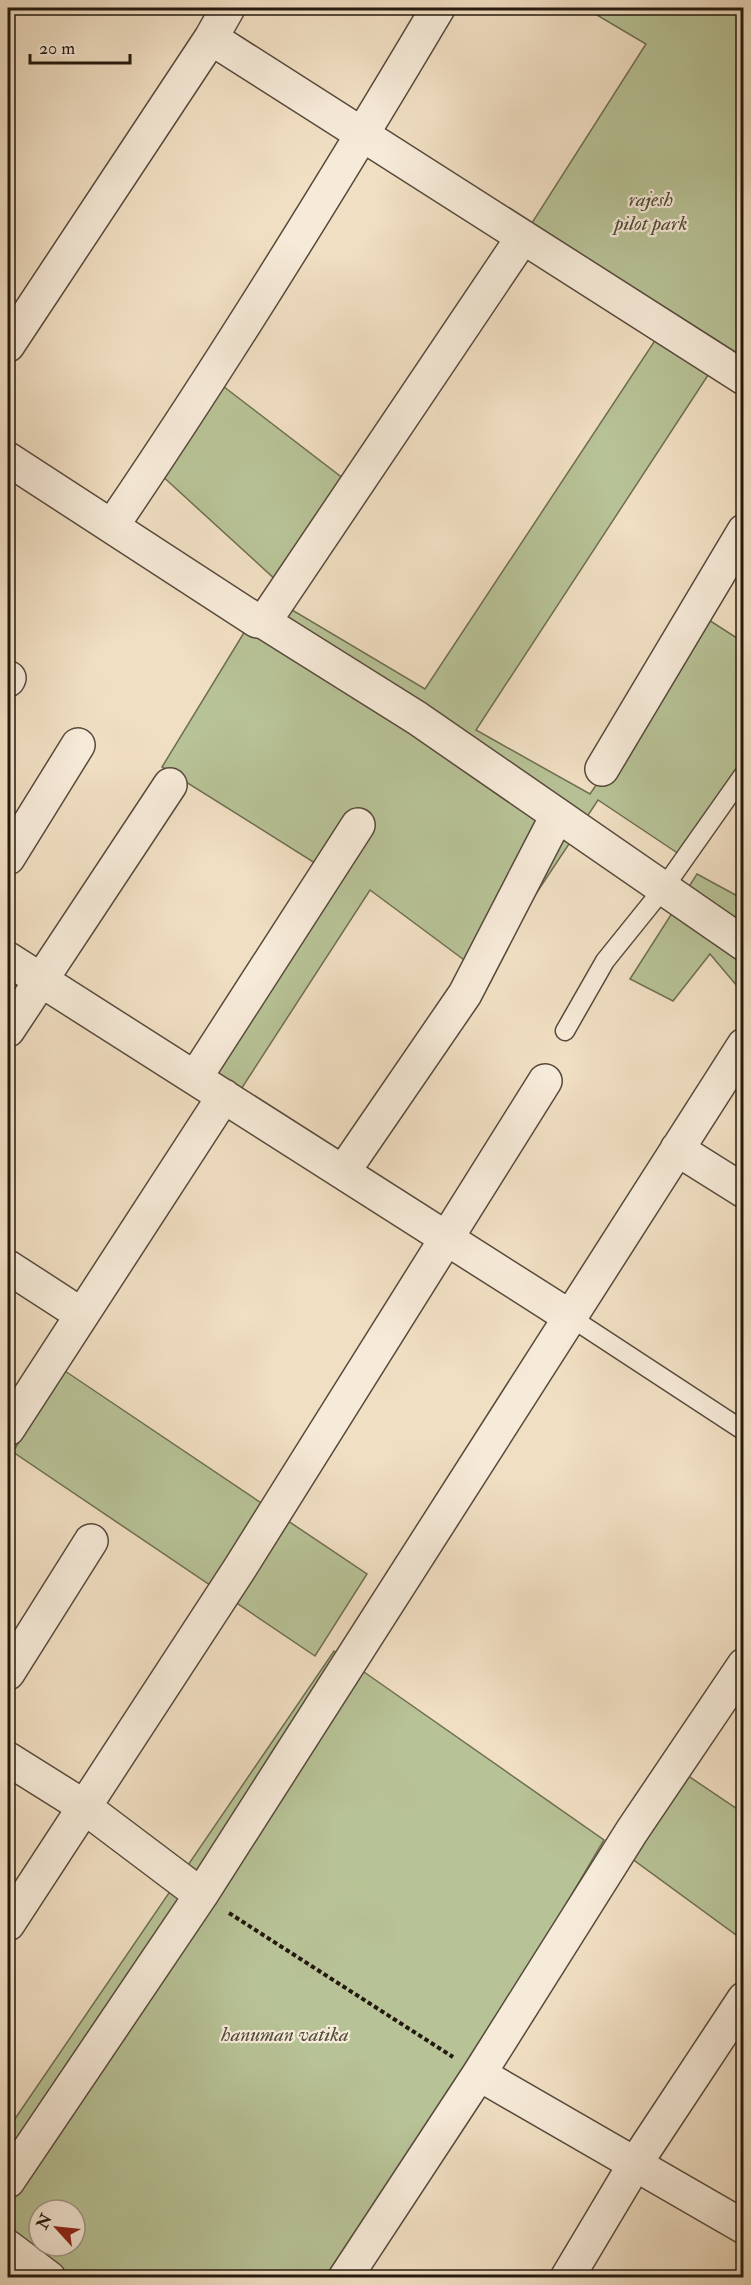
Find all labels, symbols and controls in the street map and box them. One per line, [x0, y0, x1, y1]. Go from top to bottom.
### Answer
scale bar [30, 27, 130, 65]
text: 20 m [39, 37, 75, 60]
park label: rajesh pilot park [612, 186, 687, 237]
park label: hanuman vatika [220, 2021, 349, 2048]
north arrow [27, 2198, 87, 2258]
text: N [32, 2210, 57, 2233]

